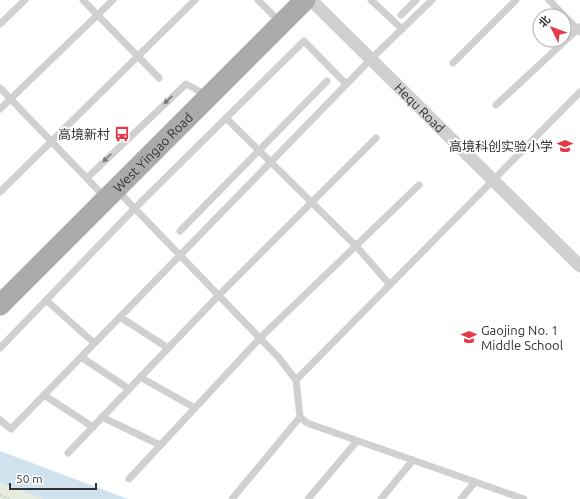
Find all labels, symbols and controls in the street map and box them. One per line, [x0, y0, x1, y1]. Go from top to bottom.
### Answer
north arrow [532, 8, 572, 48]
text: 北 [536, 13, 553, 29]
street label: Hequ Road [392, 80, 448, 135]
one-way arrow [163, 95, 173, 105]
street label: West Yingao Road [110, 110, 195, 195]
bus stop icon: 高境新村 [113, 125, 131, 143]
place label: 高境新村 [58, 127, 110, 141]
school or university icon: 高境科创实验小学 [556, 137, 574, 155]
place label: 高境科创实验小学 [449, 139, 553, 153]
one-way arrow [102, 153, 112, 163]
place label: Gaojing No. 1 Middle School [481, 323, 564, 352]
school or university icon: Gaojing No. 1 Middle School [460, 328, 478, 346]
scale bar [10, 465, 96, 491]
text: 50 m [16, 472, 43, 485]

